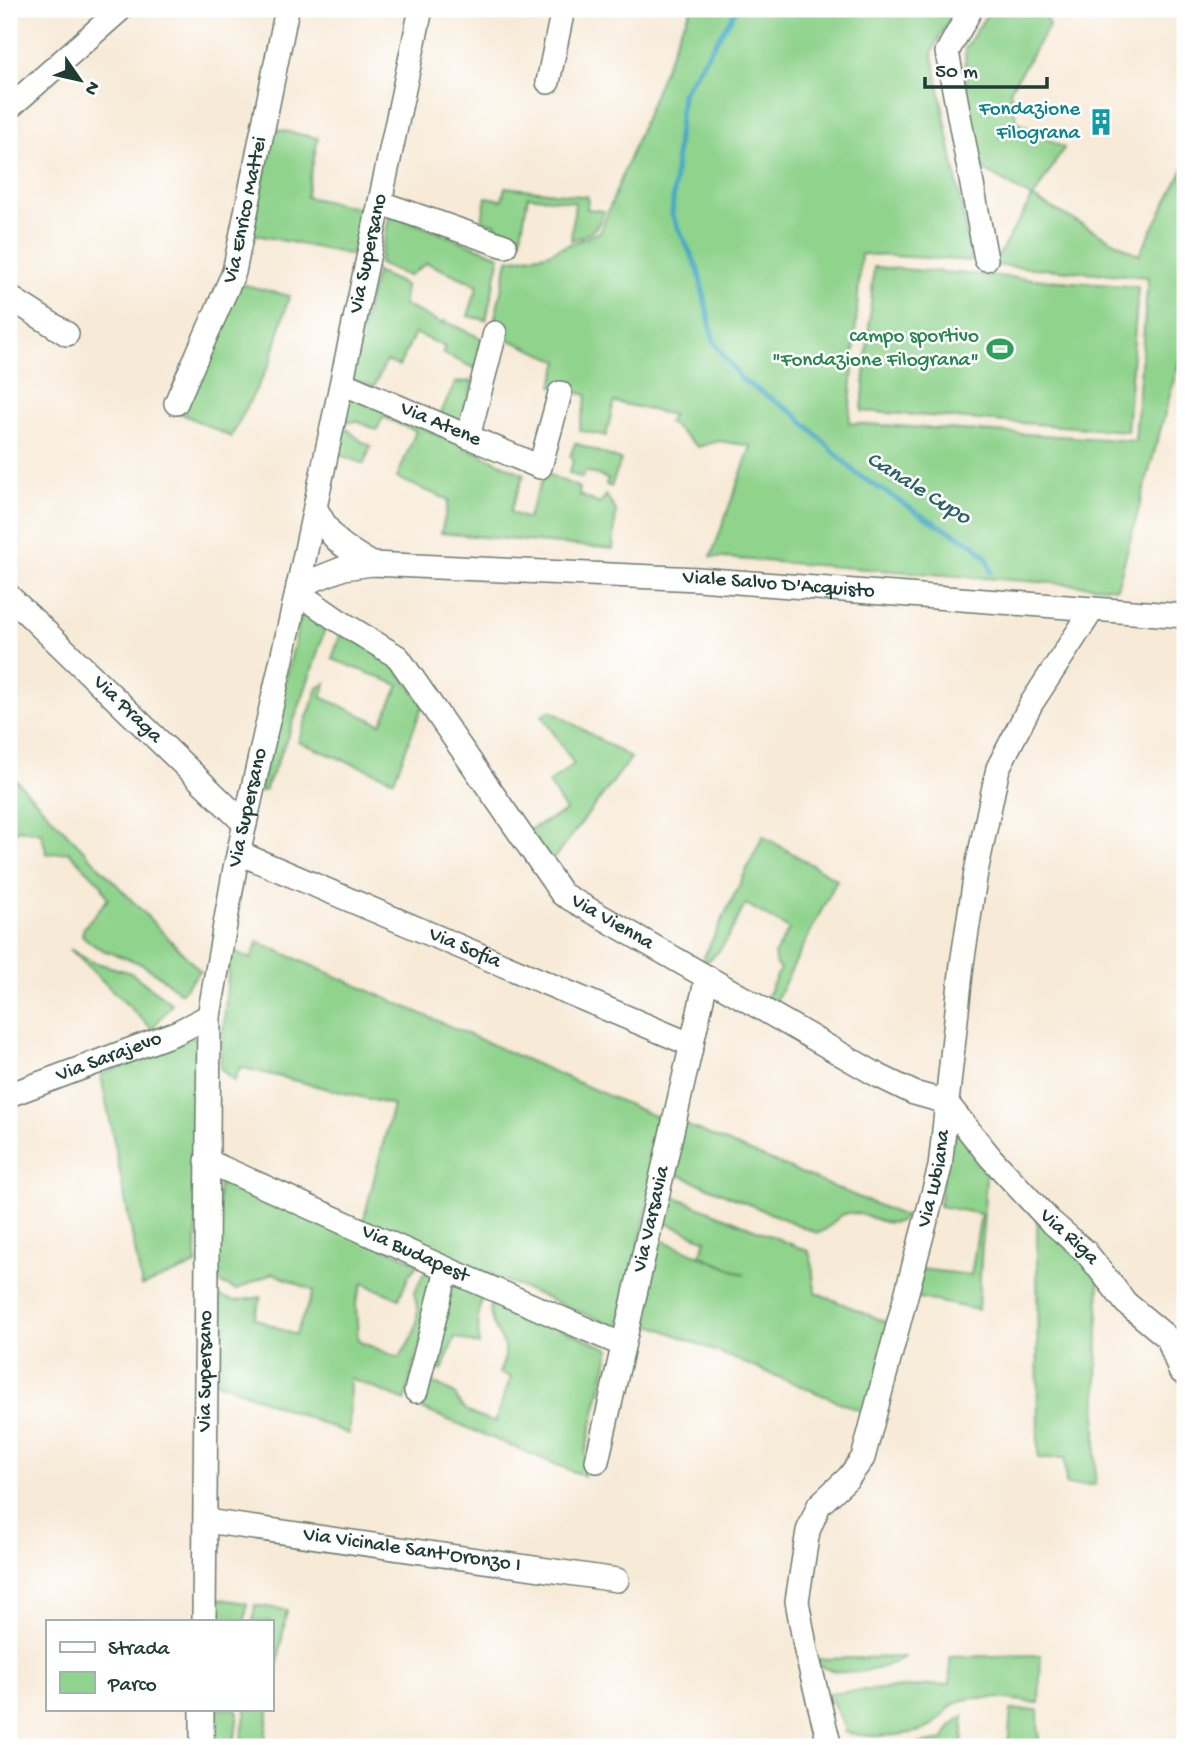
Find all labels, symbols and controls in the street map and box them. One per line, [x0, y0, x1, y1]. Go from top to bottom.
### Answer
north arrow [46, 46, 116, 116]
scale bar [925, 46, 1047, 90]
text: 50 m [935, 61, 978, 86]
text: N [78, 76, 104, 99]
place label: Fondazione Filograna [978, 98, 1081, 147]
building icon: Fondazione Filograna [1086, 107, 1116, 137]
street label: Via Enrico Mattei [217, 135, 273, 289]
street label: Via Supersano [344, 192, 394, 317]
place label: campo sportivo "Fondazione Filograna" [772, 325, 979, 374]
sports icon: campo sportivo "Fondazione Filograna" [985, 334, 1015, 364]
street label: Via Atene [395, 396, 486, 453]
water label: Canale Cupo [861, 446, 976, 532]
street label: Viale Salvo D'Acquisto [681, 566, 876, 605]
street label: Via Praga [86, 670, 168, 750]
street label: Via Supersano [223, 746, 274, 871]
street label: Via Vienna [565, 889, 659, 957]
street label: Via Sofia [424, 922, 506, 976]
street label: Via Sarajevo [52, 1027, 166, 1089]
street label: Via Lubiana [912, 1127, 957, 1231]
street label: Via Varsavia [628, 1162, 676, 1276]
street label: Via Riga [1032, 1204, 1105, 1271]
street label: Via Budapest [356, 1219, 475, 1290]
street label: Via Supersano [193, 1310, 219, 1433]
street label: Via Vicinale Sant'Oronzo I [300, 1522, 522, 1579]
legend [46, 1620, 273, 1710]
text: Strada [108, 1638, 171, 1663]
text: Parco [107, 1674, 157, 1699]

